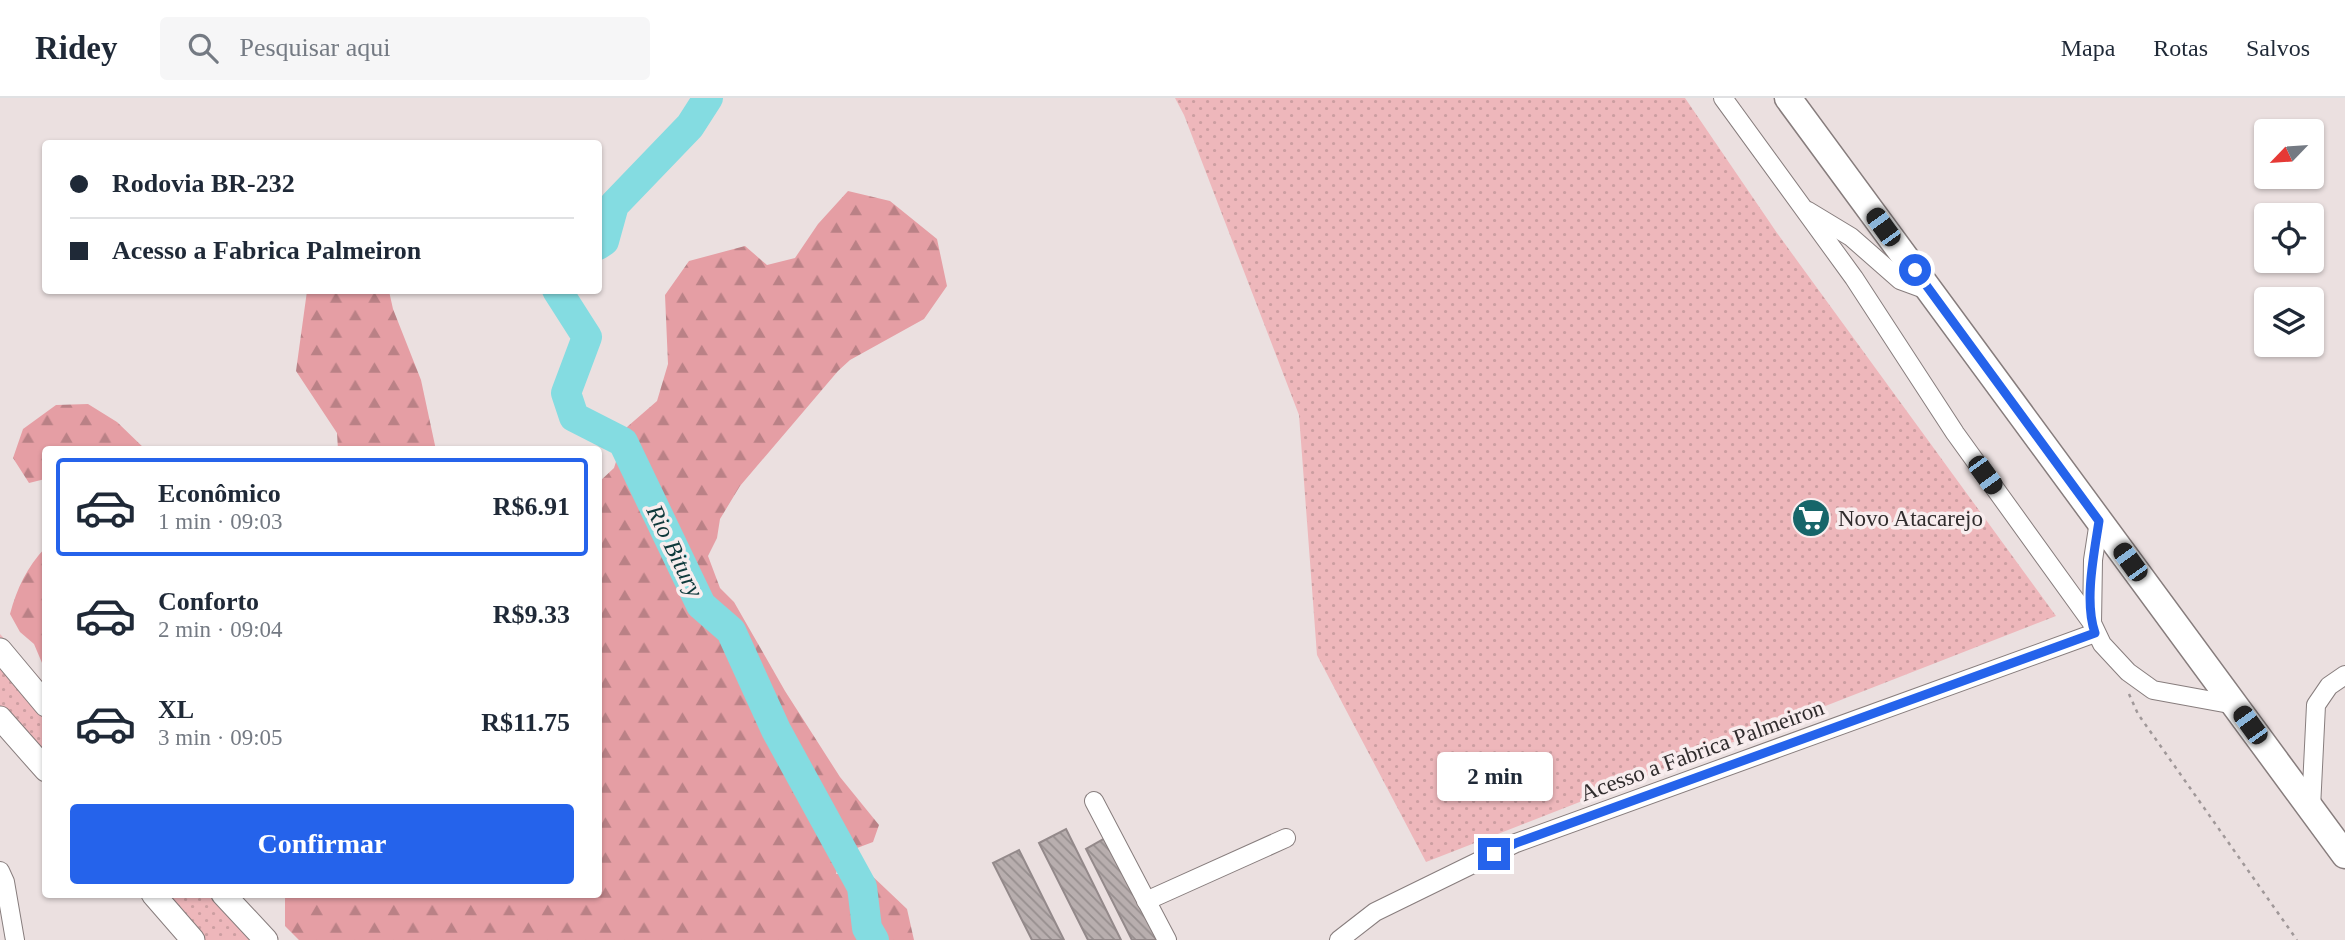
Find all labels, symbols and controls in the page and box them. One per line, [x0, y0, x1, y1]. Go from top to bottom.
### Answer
search box [160, 17, 650, 80]
icon: search [184, 29, 222, 67]
text: Ridey [35, 30, 118, 66]
text: Pesquisar aqui [240, 33, 390, 62]
text: Mapa [2061, 35, 2115, 61]
text: Rotas [2153, 35, 2208, 61]
text: Salvos [2246, 35, 2310, 61]
north arrow [2254, 119, 2324, 189]
map controls [2254, 119, 2324, 357]
text: Rodovia BR-232 [112, 169, 295, 198]
button: locate [2254, 203, 2324, 273]
car [1863, 204, 1904, 250]
text: Acesso a Fabrica Palmeiron [112, 236, 421, 265]
route start [1899, 254, 1931, 286]
button: layers [2254, 287, 2324, 357]
car [1965, 452, 2006, 498]
icon: car [74, 476, 137, 539]
text: Econômico [158, 479, 281, 508]
text: R$6.91 [493, 492, 570, 521]
supermarket icon: Novo Atacarejo [1790, 497, 1832, 539]
water label: Rio Bitury [641, 500, 709, 602]
place label: Novo Atacarejo [1838, 506, 1983, 531]
text: 1 min · 09:03 [158, 509, 283, 534]
car [2110, 539, 2151, 585]
icon: car [74, 584, 137, 647]
text: Conforto [158, 587, 259, 616]
text: R$9.33 [493, 600, 570, 629]
text: 2 min · 09:04 [158, 617, 283, 642]
icon: car [74, 692, 137, 755]
text: XL [158, 695, 194, 724]
street label: Acesso a Fabrica Palmeiron [1577, 695, 1828, 806]
car [2230, 702, 2271, 748]
text: R$11.75 [481, 708, 570, 737]
text: 3 min · 09:05 [158, 725, 283, 750]
callout: 2 min [1436, 752, 1552, 802]
text: 2 min [1467, 764, 1523, 789]
button: Confirmar [70, 804, 574, 884]
route end [1478, 838, 1510, 870]

